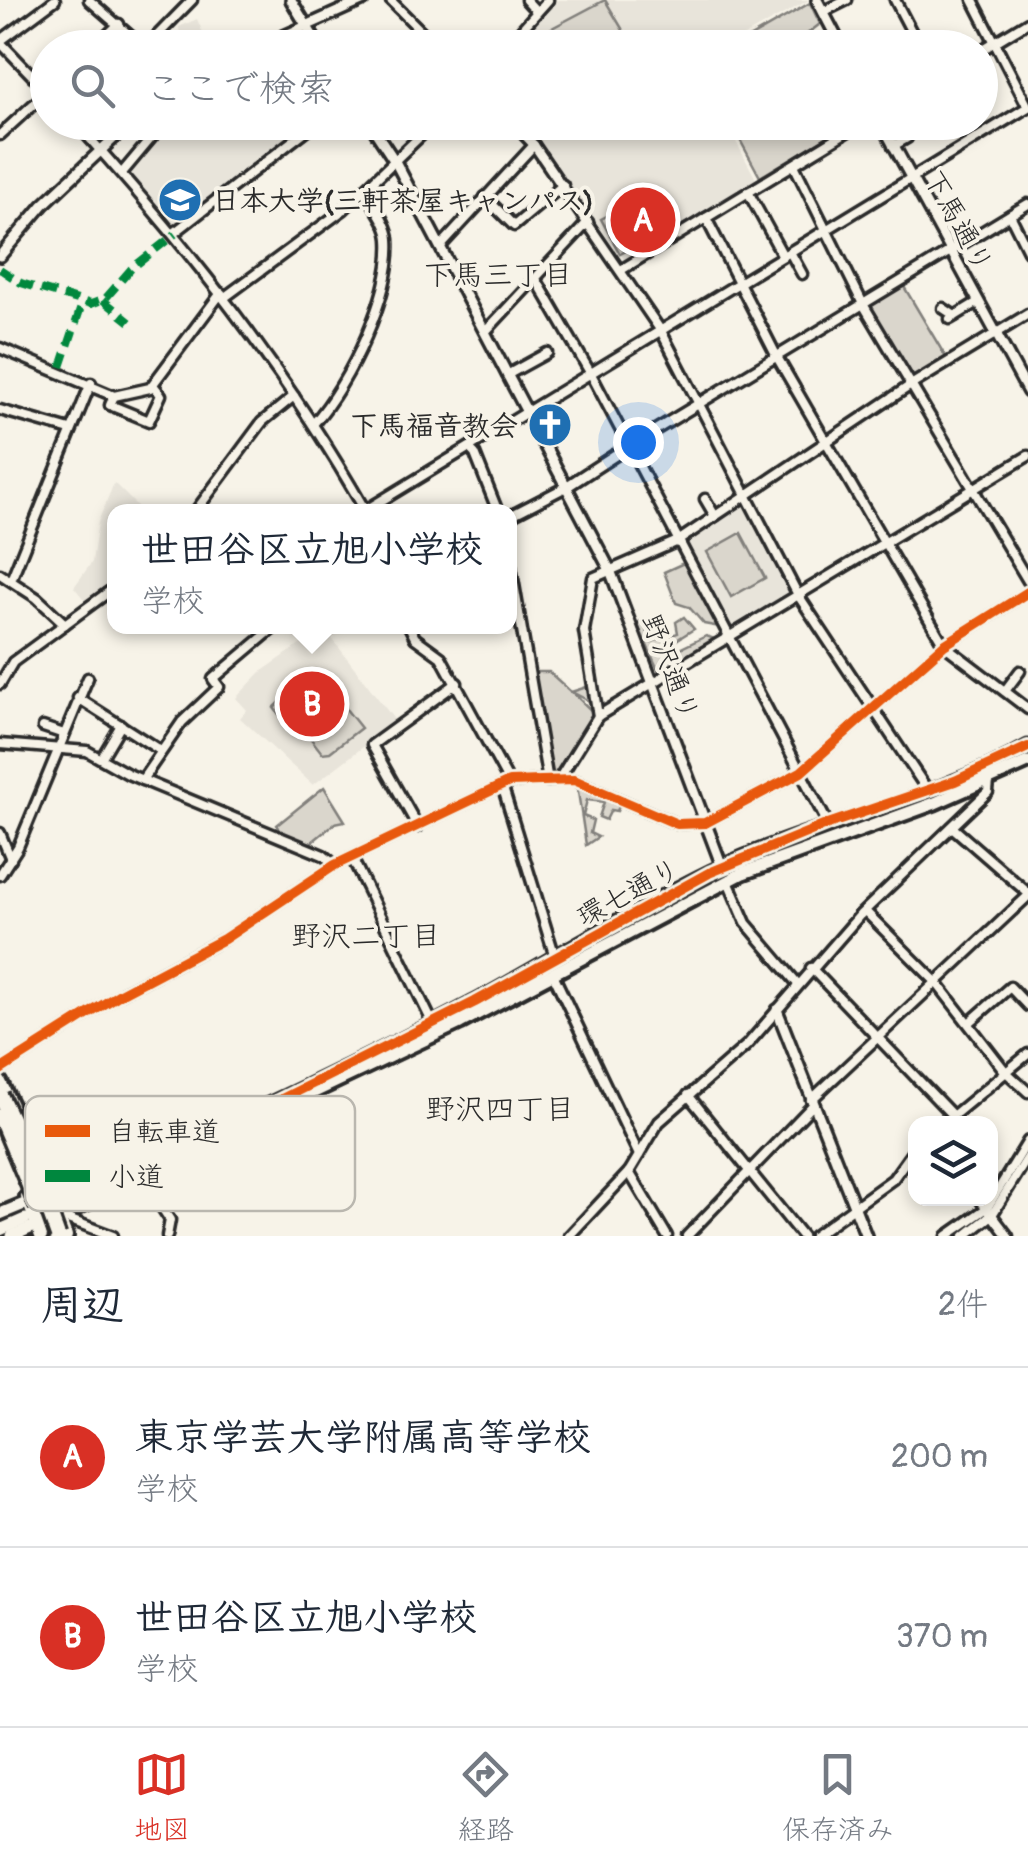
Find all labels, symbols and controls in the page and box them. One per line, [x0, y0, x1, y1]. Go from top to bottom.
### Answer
search box [30, 30, 998, 140]
icon: search [65, 58, 120, 113]
text: ここで検索 [145, 65, 335, 113]
street label: 下馬通り [915, 164, 1000, 279]
school or university icon: 日本大学(三軒茶屋キャンパス) [157, 177, 203, 223]
pin: A [610, 182, 676, 258]
place label: 日本大学(三軒茶屋キャンパス) [212, 184, 594, 219]
district label: 下馬三丁目 [423, 257, 573, 294]
church icon: 下馬福音教会 [527, 402, 573, 448]
place label: 下馬福音教会 [350, 409, 518, 444]
your location [613, 417, 664, 468]
popup [107, 504, 517, 634]
text: 世田谷区立旭小学校 [141, 526, 483, 574]
text: 学校 [141, 581, 205, 621]
street label: 野沢通り [633, 609, 706, 726]
pin: B [280, 666, 344, 742]
street label: 環七通り [571, 852, 686, 935]
district label: 野沢二丁目 [291, 918, 441, 955]
district label: 野沢四丁目 [425, 1091, 575, 1128]
legend [25, 1096, 355, 1211]
text: 自転車道 [108, 1115, 220, 1150]
map controls [908, 1116, 998, 1206]
button: layers [908, 1116, 998, 1206]
text: 小道 [108, 1160, 164, 1195]
text: 周辺 [40, 1280, 124, 1332]
text: 2件 [938, 1285, 988, 1325]
text: 東京学芸大学附属高等学校 [135, 1414, 591, 1462]
text: A [62, 1437, 83, 1477]
text: 200 m [891, 1437, 988, 1477]
text: 学校 [135, 1469, 199, 1509]
text: 世田谷区立旭小学校 [135, 1594, 477, 1642]
text: B [63, 1617, 82, 1657]
text: 370 m [896, 1617, 988, 1657]
text: 学校 [135, 1649, 199, 1689]
tab: 地図 [134, 1747, 190, 1848]
tab: 経路 [458, 1747, 514, 1848]
tab: 保存済み [782, 1747, 894, 1848]

